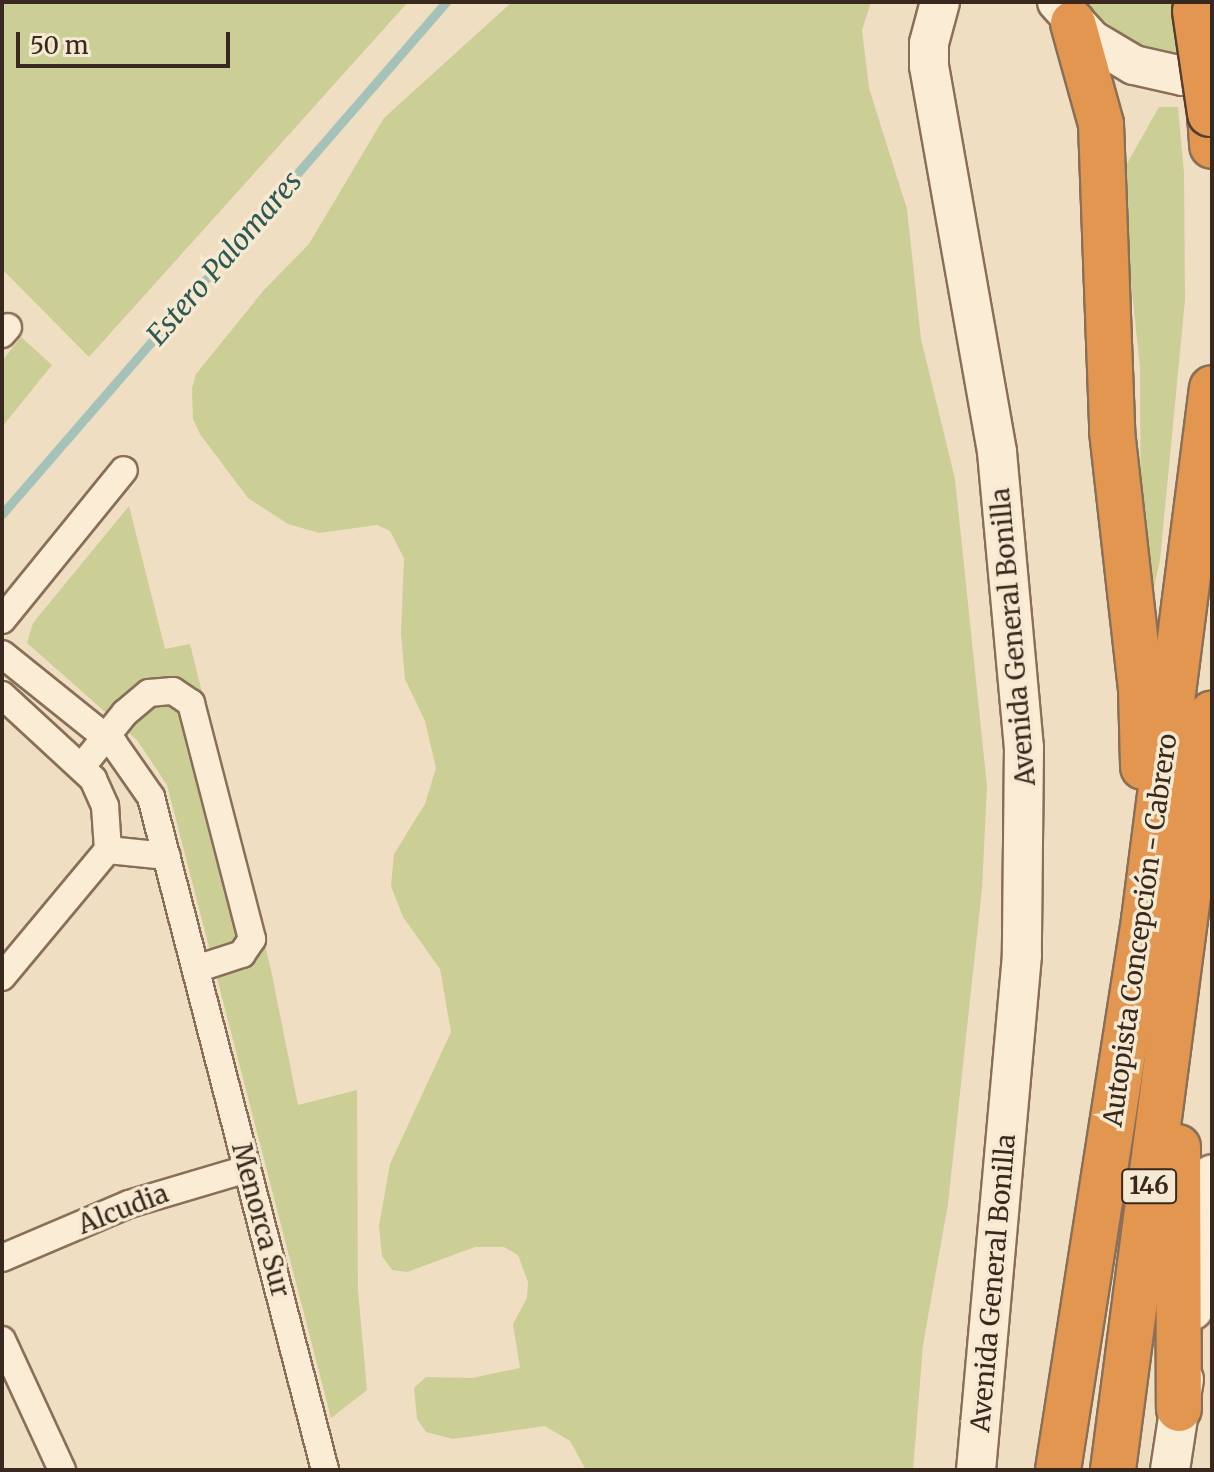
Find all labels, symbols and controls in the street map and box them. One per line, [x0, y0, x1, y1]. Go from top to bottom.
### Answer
scale bar [20, 16, 234, 66]
text: 50 m [30, 30, 89, 61]
water label: Estero Palomares [140, 164, 308, 352]
street label: Avenida General Bonilla [984, 487, 1042, 787]
street label: Autopista Concepción - Cabrero [1097, 731, 1183, 1129]
street label: Avenida General Bonilla [964, 1133, 1022, 1433]
street label: Menorca Sur [225, 1139, 297, 1301]
road number: 146 [1121, 1166, 1177, 1206]
street label: Alcudia [73, 1178, 173, 1240]

